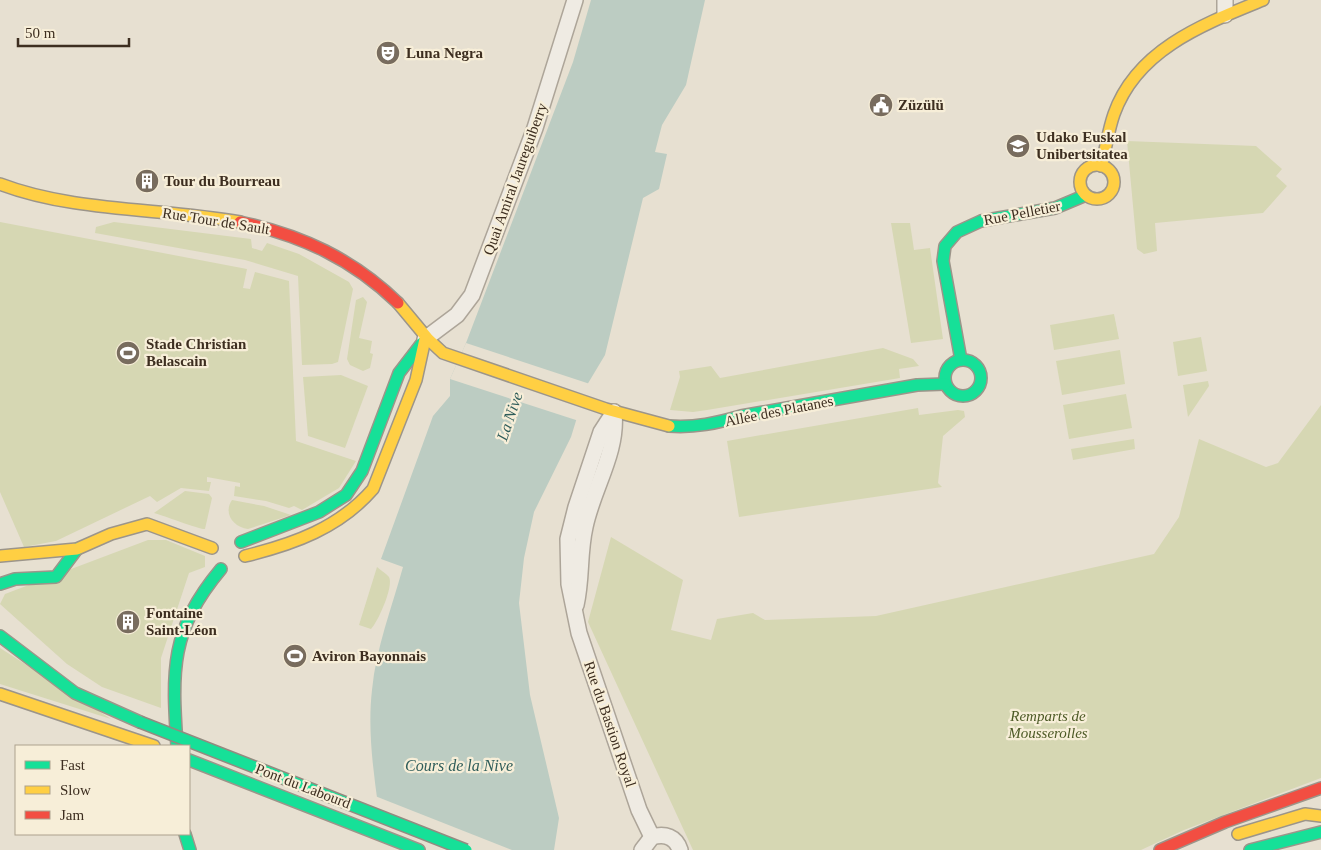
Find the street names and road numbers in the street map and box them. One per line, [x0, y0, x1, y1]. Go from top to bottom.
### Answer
street label: Quai Amiral Jaureguiberry [480, 100, 550, 257]
street label: Rue Pelletier [982, 198, 1062, 228]
street label: Rue Tour de Sault [161, 205, 272, 237]
street label: Allée des Platanes [723, 393, 835, 429]
street label: Rue du Bastion Royal [581, 659, 639, 789]
street label: Pont du Labourd [253, 760, 353, 812]

